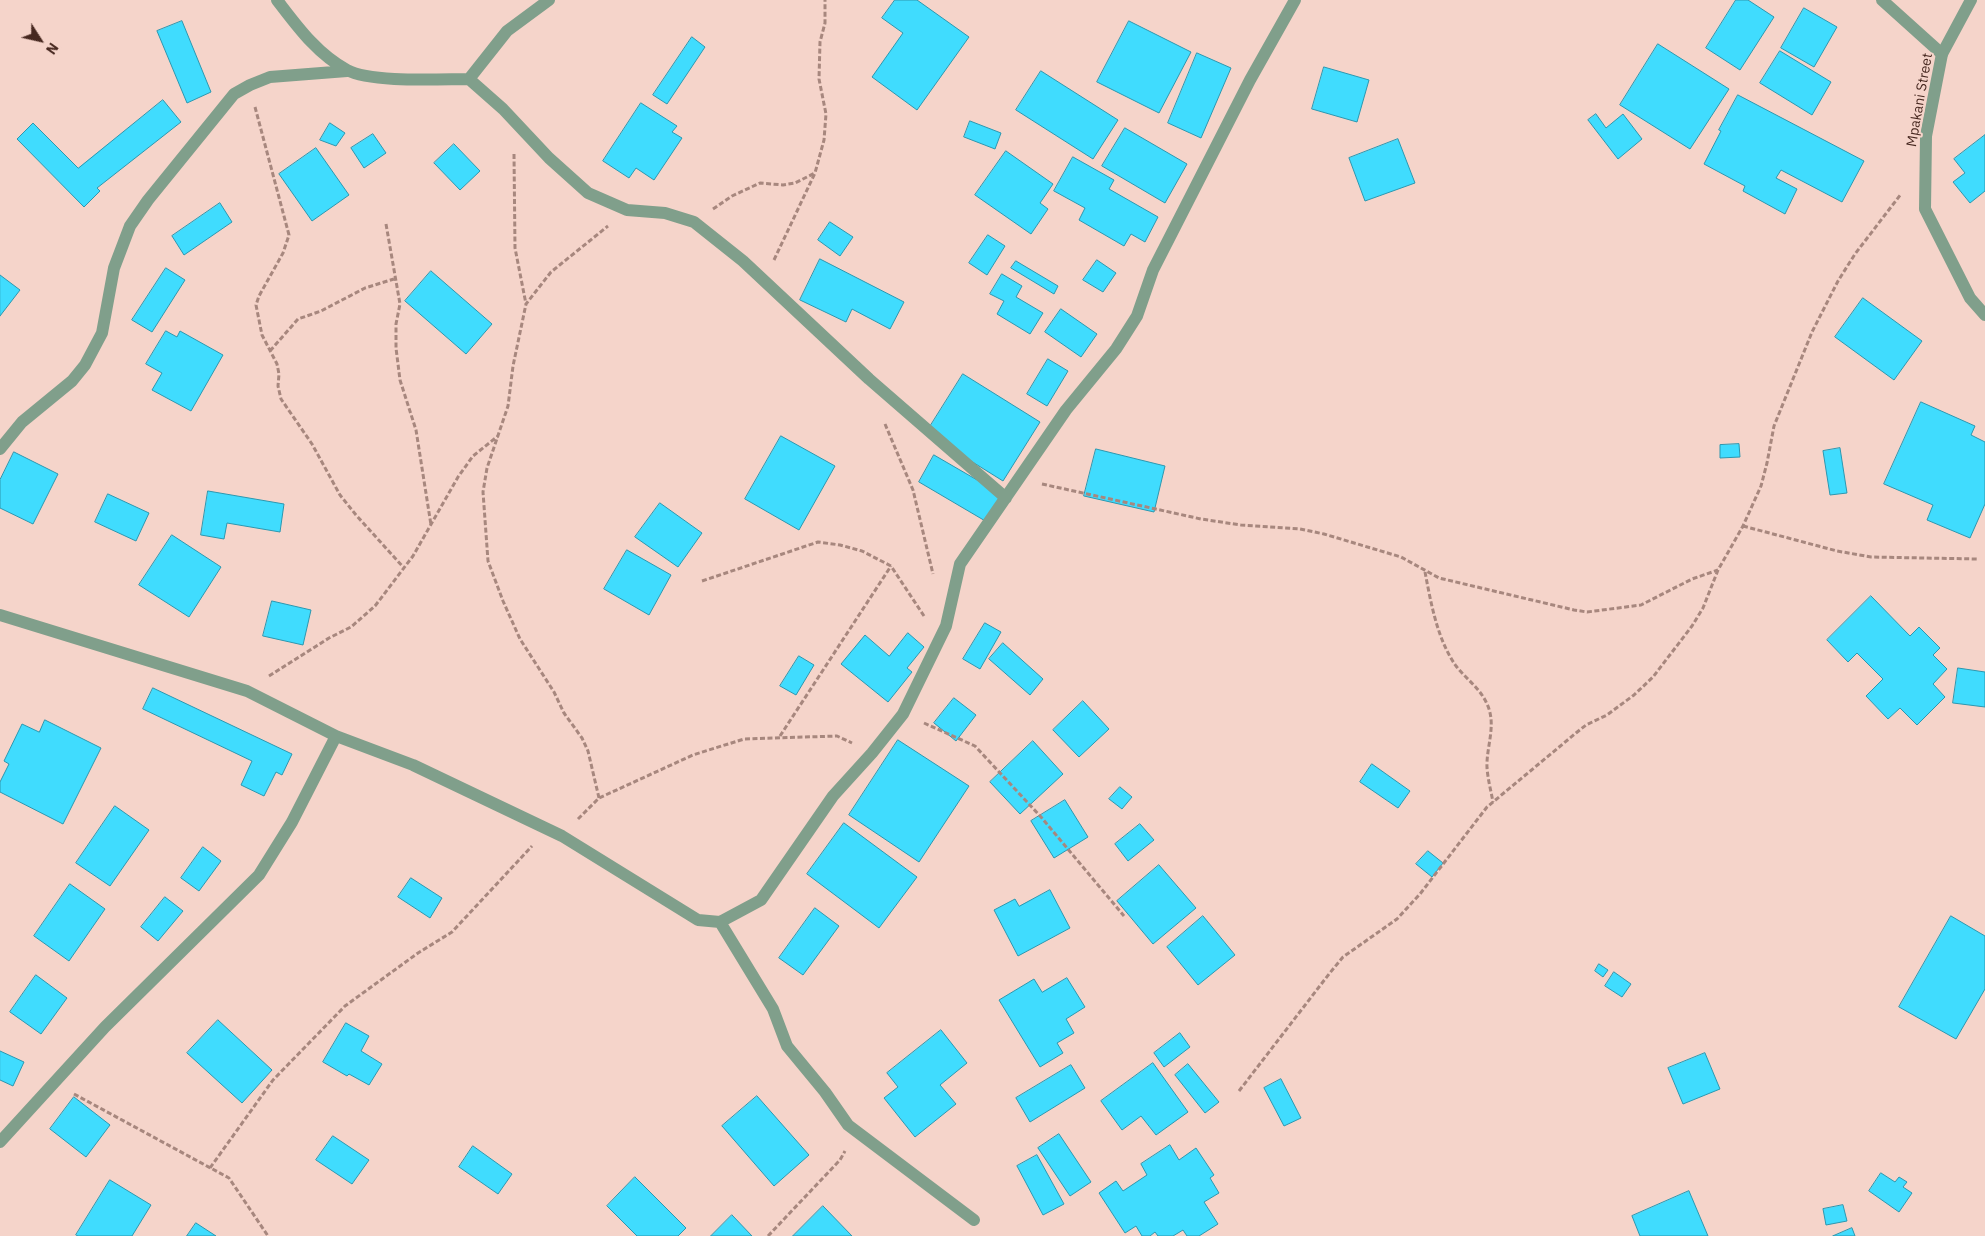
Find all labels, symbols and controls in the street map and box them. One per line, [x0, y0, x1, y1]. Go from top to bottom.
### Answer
north arrow [15, 15, 65, 65]
text: N [42, 39, 63, 58]
street label: Mpakani Street [1903, 52, 1937, 148]

